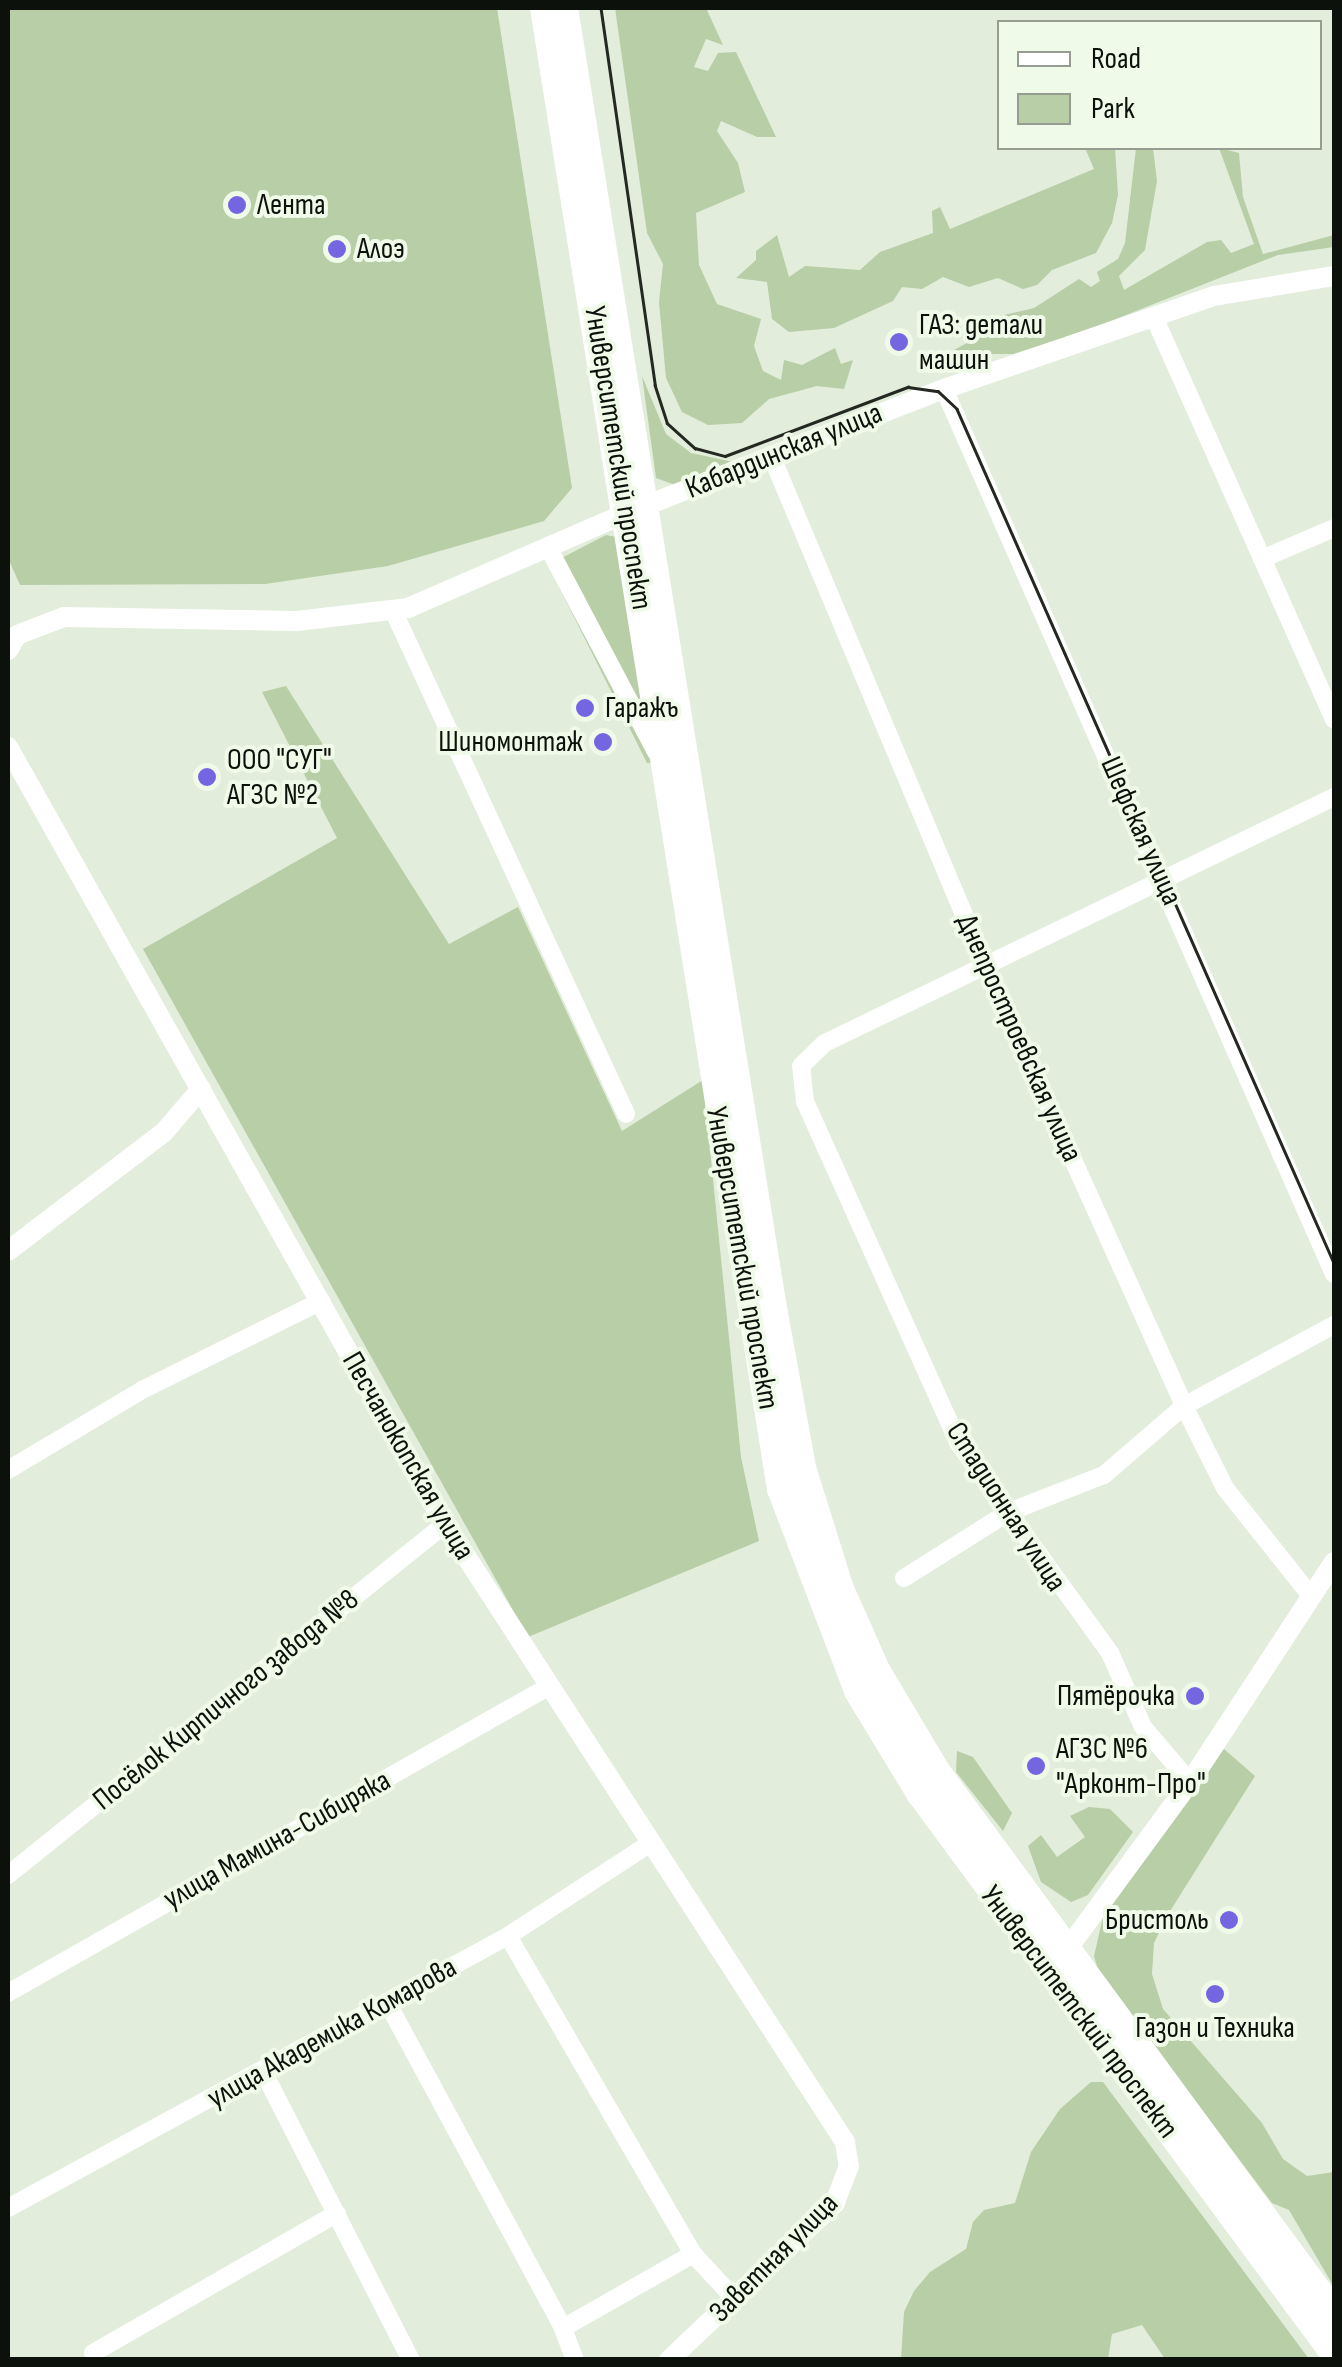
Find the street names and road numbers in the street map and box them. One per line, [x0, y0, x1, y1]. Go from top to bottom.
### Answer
street label: Университетский проспект [576, 304, 660, 612]
street label: Кабардинская улица [681, 395, 887, 507]
street label: Шефская улица [1092, 751, 1190, 911]
street label: Днепростроевская улица [948, 909, 1090, 1167]
street label: Университетский проспект [698, 1104, 786, 1412]
street label: Песчанокопская улица [334, 1346, 482, 1566]
street label: Стадионная улица [938, 1416, 1074, 1598]
street label: Посёлок Кирпичного завода №8 [86, 1582, 366, 1818]
street label: улица Мамина-Сибиряка [157, 1763, 397, 1917]
street label: Университетский проспект [972, 1879, 1186, 2145]
street label: улица Академика Комарова [201, 1950, 463, 2116]
street label: Заветная улица [702, 2186, 846, 2330]

